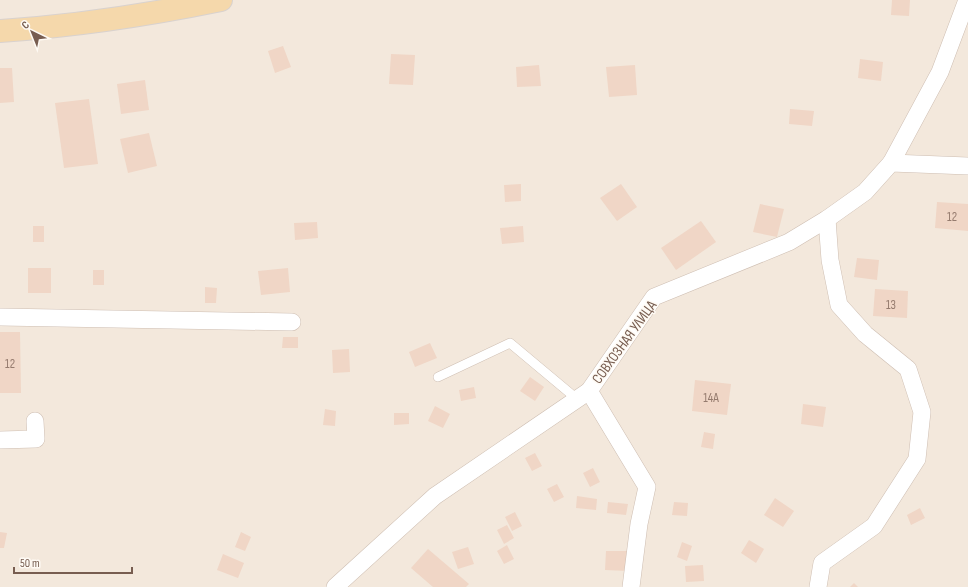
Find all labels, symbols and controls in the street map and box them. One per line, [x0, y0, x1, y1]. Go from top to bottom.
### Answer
north arrow [12, 12, 52, 52]
text: С [19, 18, 32, 32]
house number: 12 [947, 209, 957, 225]
street label: СОВХОЗНАЯ УЛИЦА [588, 296, 661, 388]
house number: 13 [886, 297, 896, 313]
house number: 12 [5, 356, 15, 372]
house number: 14А [703, 390, 719, 406]
scale bar [14, 549, 132, 575]
text: 50 m [20, 556, 40, 571]

